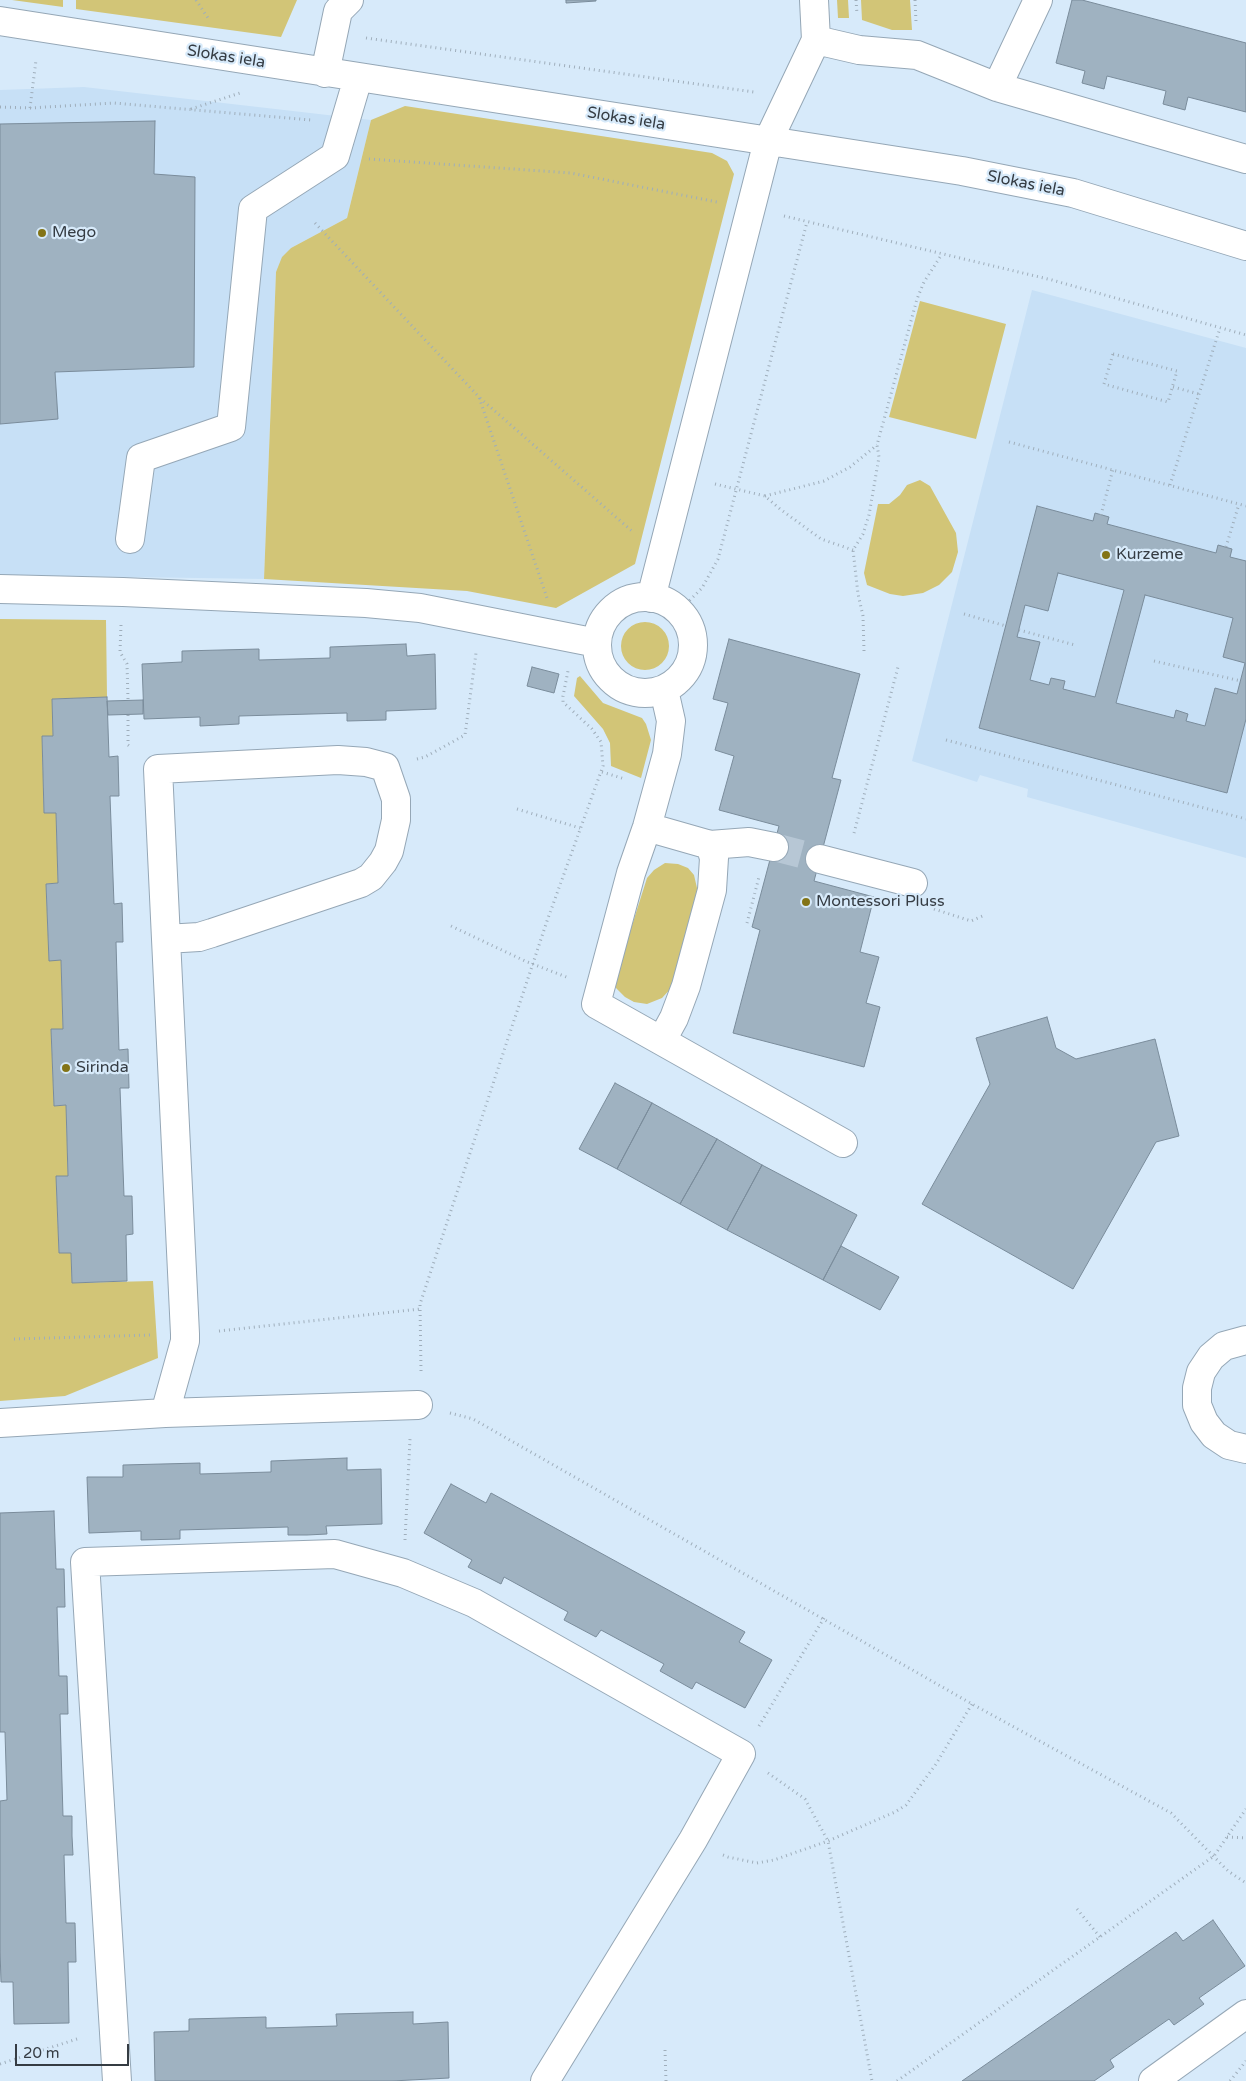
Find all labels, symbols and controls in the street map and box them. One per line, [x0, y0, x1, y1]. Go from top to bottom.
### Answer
street label: Slokas iela [186, 41, 266, 73]
street label: Slokas iela [586, 103, 666, 135]
street label: Slokas iela [985, 167, 1067, 201]
place label: Mego [52, 223, 96, 243]
marker: Mego [36, 227, 48, 239]
place label: Kurzeme [1116, 545, 1183, 565]
marker: Kurzeme [1100, 549, 1112, 561]
place label: Montessori Pluss [816, 892, 945, 912]
marker: Montessori Pluss [800, 896, 812, 908]
place label: Sirinda [76, 1058, 129, 1078]
marker: Sirinda [60, 1062, 72, 1074]
scale bar [18, 2034, 131, 2066]
text: 20 m [23, 2044, 60, 2062]

